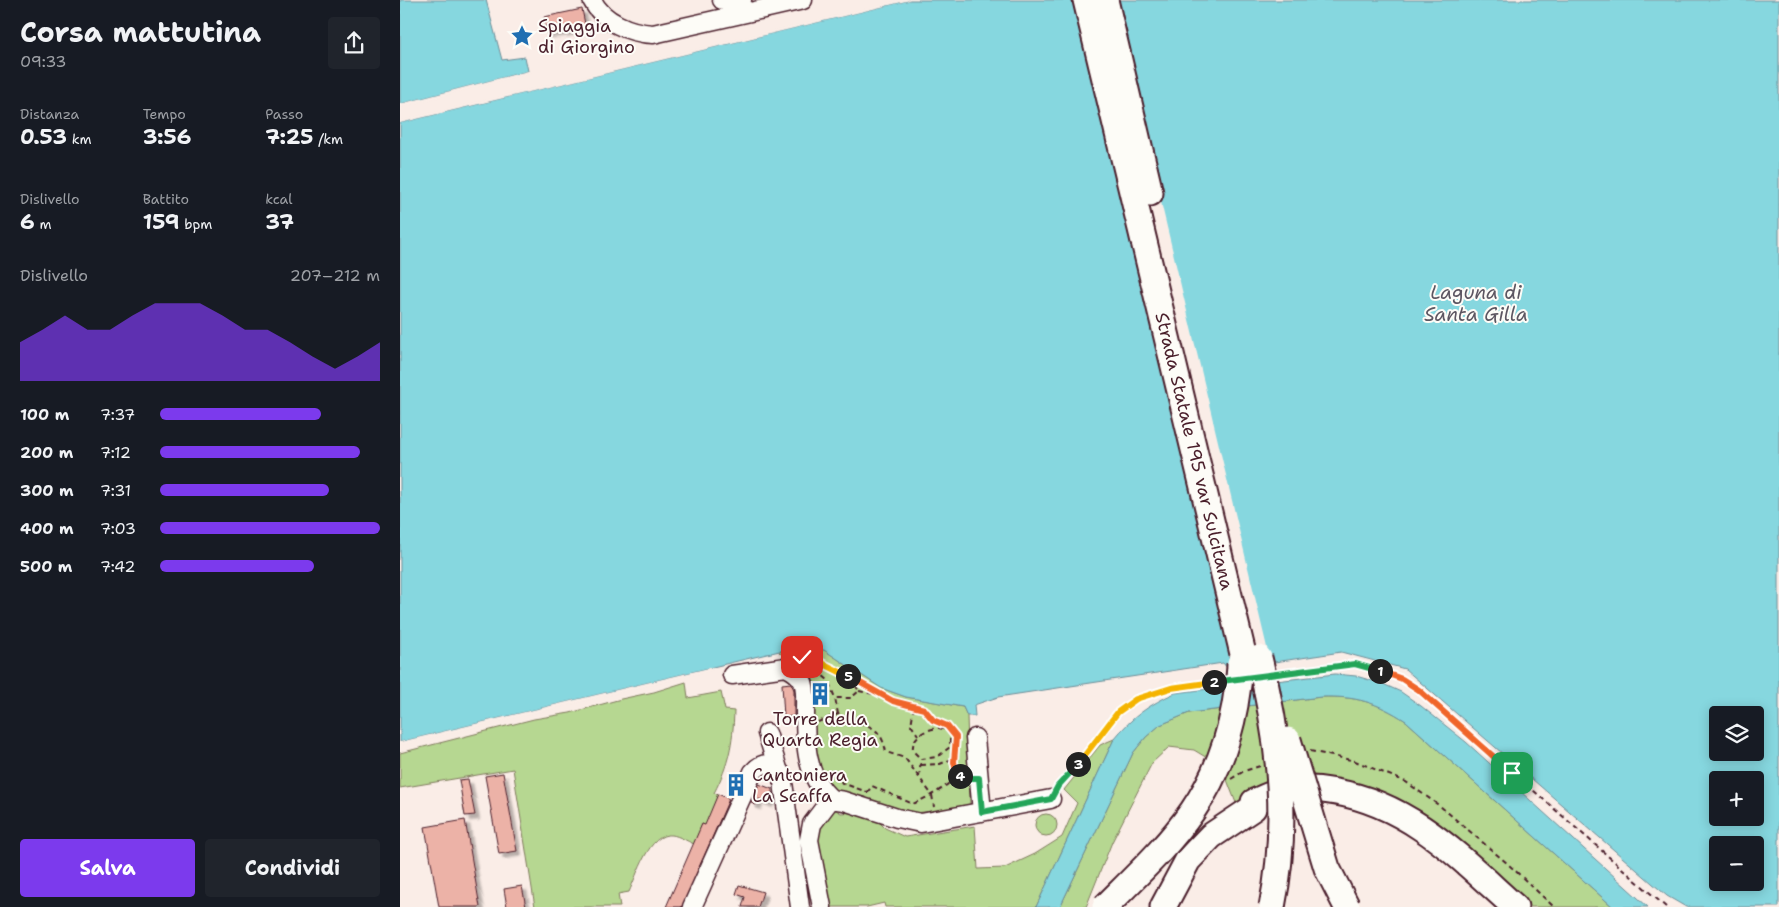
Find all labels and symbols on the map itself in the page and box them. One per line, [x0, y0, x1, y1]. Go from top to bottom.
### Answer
place label: Spiaggia di Giorgino [538, 14, 635, 59]
place icon: Spiaggia di Giorgino [509, 23, 535, 49]
water label: Laguna di Santa Gilla [1424, 280, 1528, 327]
street label: Strada Statale 195 var Sulcitana [1149, 310, 1239, 592]
pin [781, 636, 823, 678]
pin: 1 [1368, 658, 1392, 684]
pin: 5 [836, 664, 860, 688]
pin: 2 [1202, 670, 1226, 694]
building icon: Torre della Quarta Regia [807, 681, 833, 707]
place label: Torre della Quarta Regia [762, 707, 878, 752]
pin: 3 [1066, 752, 1090, 776]
pin [1491, 752, 1533, 794]
place label: Cantoniera La Scaffa [752, 763, 847, 808]
pin: 4 [948, 764, 972, 788]
building icon: Cantoniera La Scaffa [723, 772, 749, 798]

